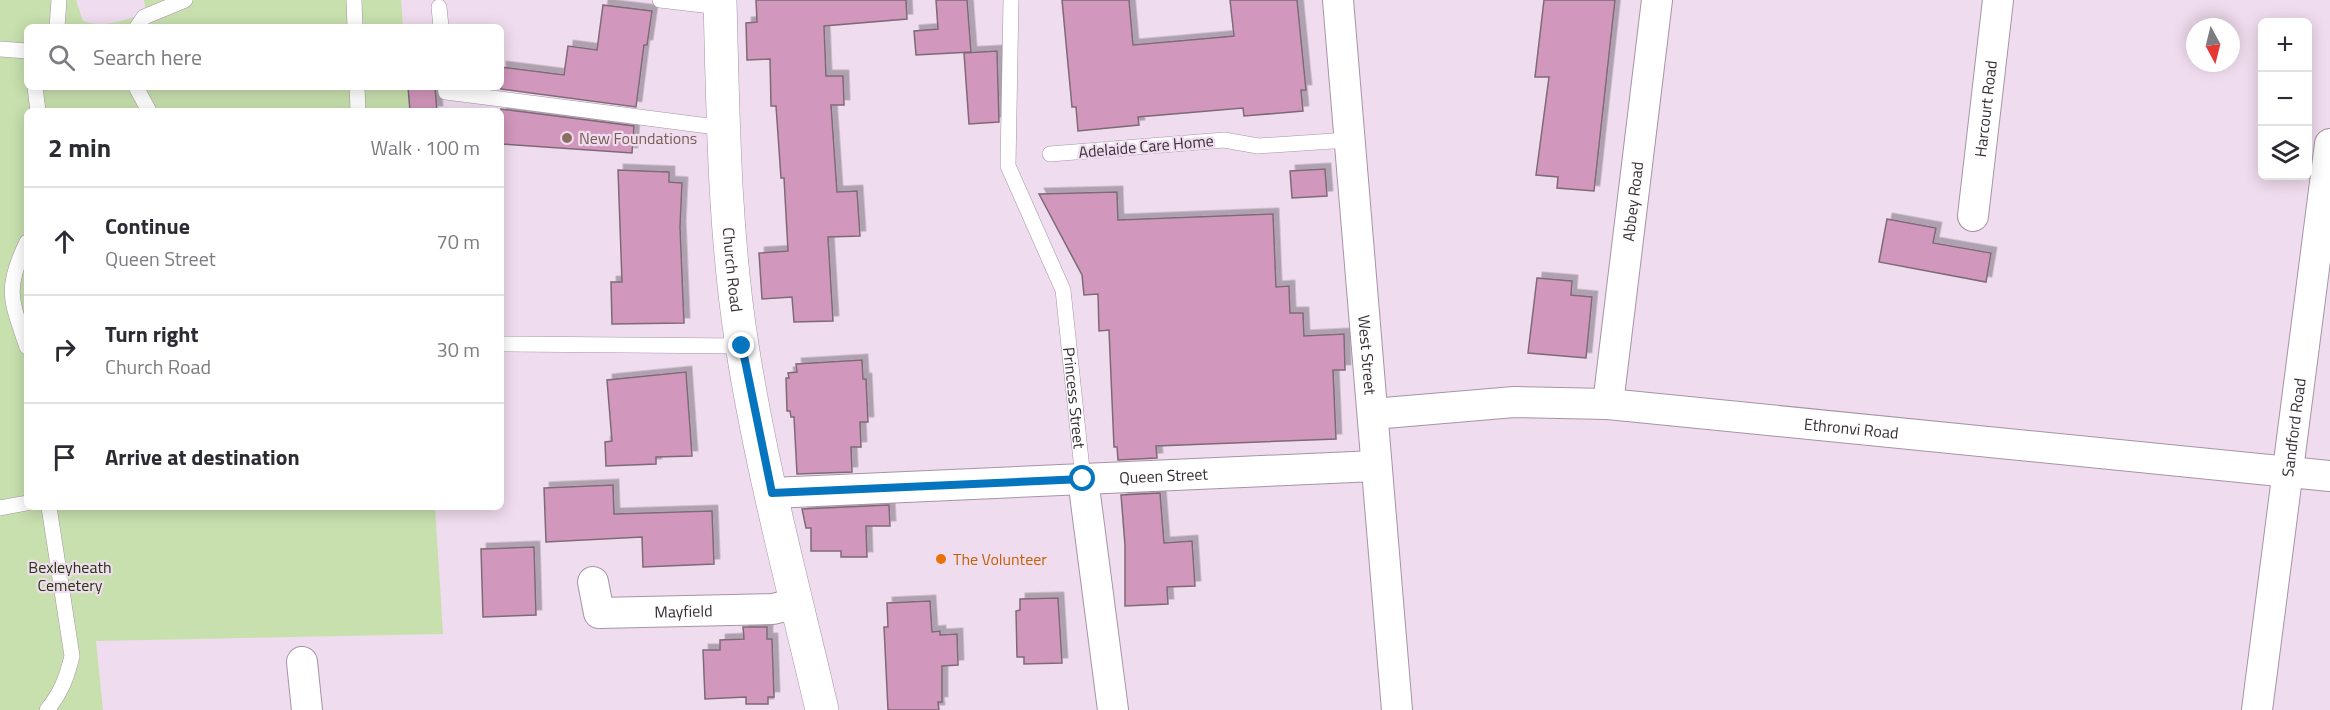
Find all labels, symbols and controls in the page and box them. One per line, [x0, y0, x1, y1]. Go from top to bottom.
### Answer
north arrow [2186, 18, 2240, 72]
map controls [2258, 18, 2312, 180]
button: + [2258, 18, 2312, 72]
search box [24, 24, 504, 90]
text: Search here [93, 40, 202, 74]
icon: search [45, 41, 78, 74]
street label: Harcourt Road [1968, 59, 2003, 158]
button: − [2258, 72, 2312, 126]
place label: New Foundations [579, 126, 697, 150]
button: layers [2258, 126, 2312, 180]
text: 2 min [48, 128, 111, 167]
street label: Adelaide Care Home [1077, 128, 1215, 164]
marker: New Foundations [560, 131, 574, 145]
text: Walk · 100 m [371, 132, 480, 163]
street label: Abbey Road [1616, 160, 1649, 243]
text: Continue [105, 209, 190, 243]
icon: ahead [48, 225, 81, 258]
text: 70 m [436, 226, 480, 257]
street label: Church Road [717, 226, 749, 313]
text: Queen Street [105, 243, 216, 274]
street label: West Street [1352, 314, 1383, 396]
text: Turn right [105, 317, 199, 351]
route end [728, 332, 754, 358]
icon: right [48, 333, 81, 366]
text: 30 m [436, 334, 480, 365]
street label: Princess Street [1057, 346, 1092, 450]
text: Church Road [105, 351, 211, 382]
street label: Sandford Road [2275, 377, 2312, 478]
street label: Ethronvi Road [1803, 412, 1900, 445]
text: Arrive at destination [105, 440, 300, 474]
icon: arrive [48, 441, 81, 474]
street label: Queen Street [1119, 461, 1209, 489]
route start [1069, 465, 1095, 491]
place label: The Volunteer [953, 547, 1047, 571]
marker: The Volunteer [934, 552, 948, 566]
park label: Bexleyheath Cemetery [28, 555, 112, 597]
street label: Mayfield [654, 598, 713, 624]

